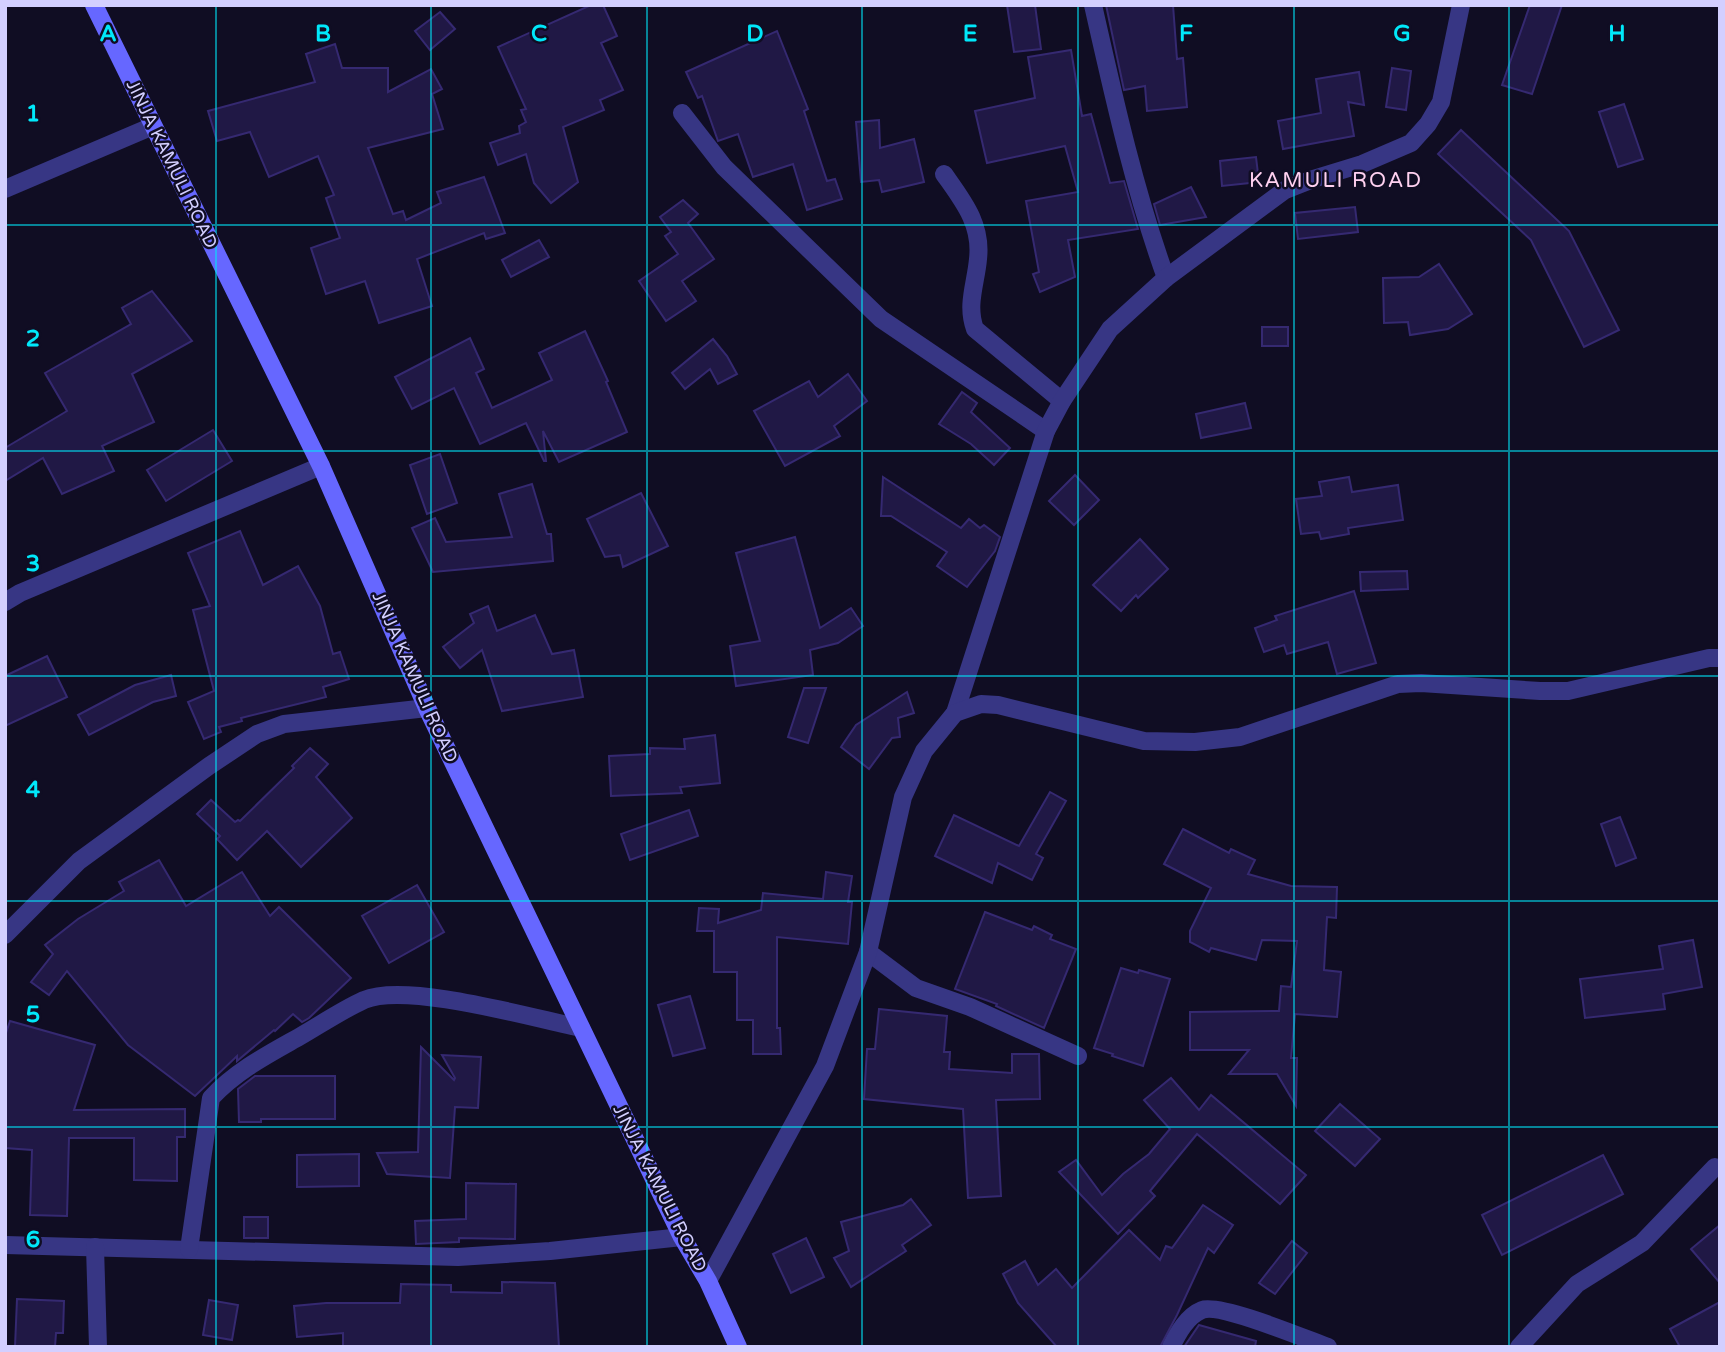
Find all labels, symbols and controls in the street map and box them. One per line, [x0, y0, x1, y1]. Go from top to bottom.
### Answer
text: A [99, 20, 117, 48]
text: B [315, 20, 331, 48]
text: C [531, 20, 547, 48]
text: D [746, 20, 764, 48]
text: E [963, 20, 977, 48]
text: F [1179, 20, 1193, 48]
text: G [1393, 20, 1411, 48]
text: H [1608, 20, 1626, 48]
street label: JINJA KAMULI ROAD [122, 76, 222, 252]
text: 1 [26, 100, 40, 128]
district label: KAMULI ROAD [1249, 168, 1423, 193]
text: 2 [26, 325, 40, 353]
text: 3 [26, 550, 40, 578]
street label: JINJA KAMULI ROAD [367, 588, 463, 766]
text: 4 [26, 776, 41, 804]
text: 5 [26, 1001, 40, 1029]
street label: JINJA KAMULI ROAD [608, 1101, 712, 1275]
text: 6 [26, 1226, 40, 1254]

